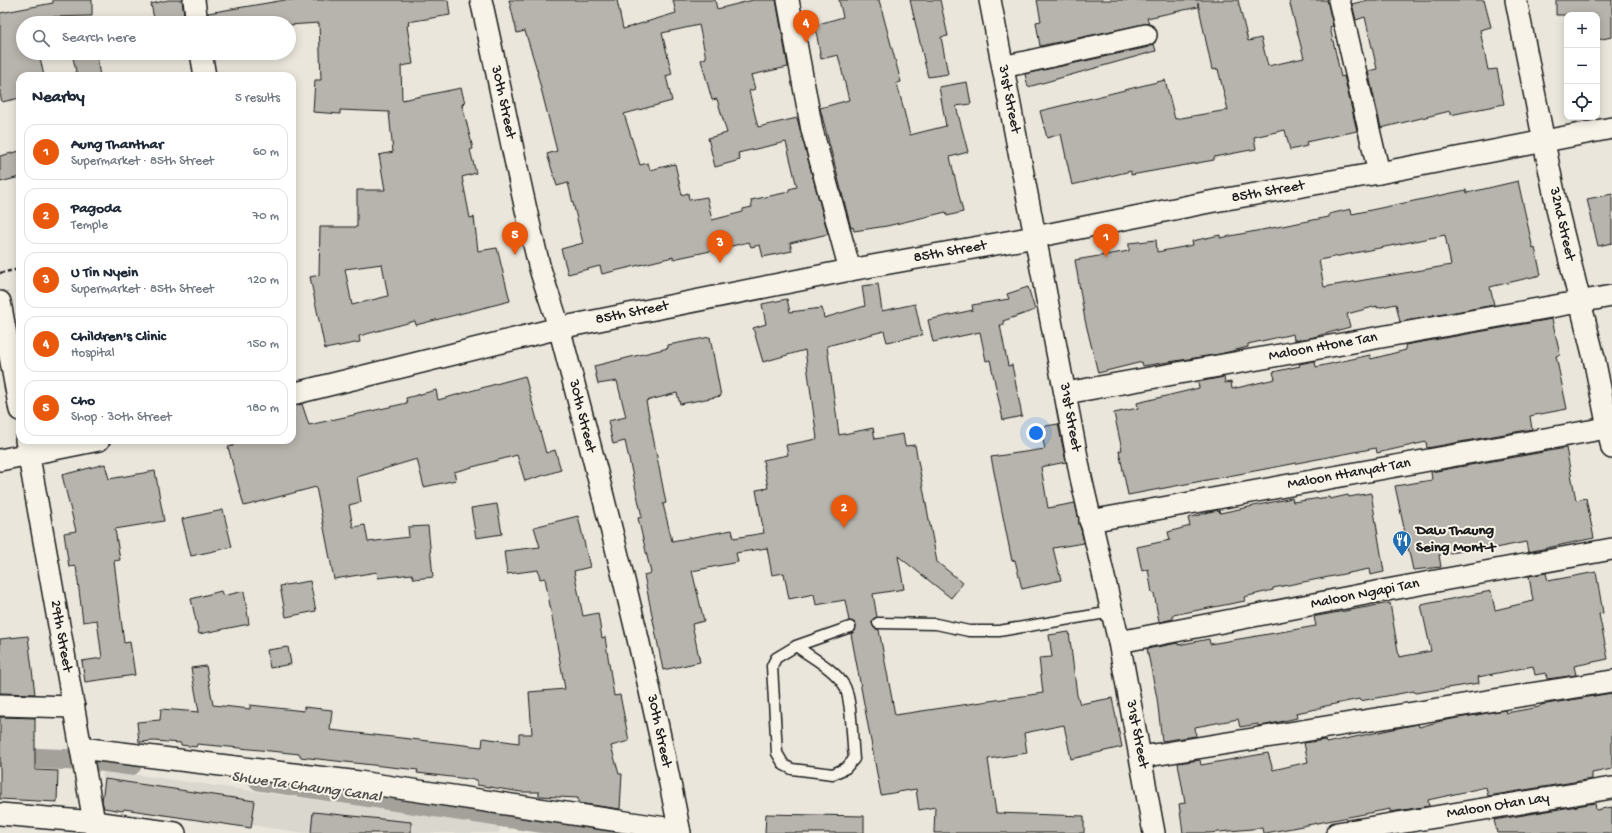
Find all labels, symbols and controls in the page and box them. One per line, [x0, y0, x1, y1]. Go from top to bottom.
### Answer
pin: 4 [793, 10, 819, 43]
map controls [1564, 12, 1600, 120]
button: + [1564, 12, 1600, 48]
search box [16, 16, 296, 60]
icon: search [30, 27, 52, 49]
text: Search here [62, 29, 136, 47]
button: − [1564, 48, 1600, 84]
street label: 31st Street [993, 62, 1025, 136]
street label: 30th Street [486, 63, 520, 142]
button: locate [1564, 84, 1600, 120]
text: Nearby [32, 88, 85, 108]
text: 5 results [235, 91, 280, 106]
text: Aung Thanthar [71, 136, 163, 154]
text: 1 [43, 145, 49, 160]
text: 60 m [253, 145, 279, 160]
text: Supermarket · 85th Street [71, 154, 214, 169]
street label: 85th Street [1230, 176, 1308, 207]
street label: 32nd Street [1545, 185, 1580, 264]
text: Pagoda [71, 200, 121, 218]
text: 2 [43, 209, 49, 224]
text: 70 m [253, 209, 279, 224]
text: Temple [71, 218, 108, 233]
pin: 5 [502, 222, 528, 255]
pin: 1 [1093, 224, 1119, 257]
pin: 3 [707, 230, 733, 263]
street label: 85th Street [912, 236, 990, 267]
text: U Tin Nyein [71, 264, 138, 282]
text: 3 [43, 273, 49, 288]
text: 120 m [248, 273, 279, 288]
text: Supermarket · 85th Street [71, 282, 214, 297]
street label: 85th Street [594, 297, 672, 329]
text: Children's Clinic [71, 328, 166, 346]
street label: Maloon Htone Tan [1267, 329, 1379, 365]
text: 4 [43, 337, 49, 352]
text: 150 m [247, 337, 279, 352]
text: Hospital [71, 346, 115, 361]
street label: 30th Street [564, 377, 600, 456]
street label: 31st Street [1055, 380, 1085, 454]
text: Cho [71, 392, 95, 410]
text: 5 [43, 401, 49, 416]
text: 180 m [247, 401, 279, 416]
text: Shop · 30th Street [71, 410, 172, 425]
your location [1026, 423, 1046, 443]
street label: Maloon Htanyat Tan [1286, 454, 1412, 494]
pin: 2 [831, 495, 857, 528]
place label: Daw Thaung Seing Mont-t [1414, 522, 1497, 557]
restaurant icon: Daw Thaung Seing Mont-t [1391, 529, 1413, 557]
street label: Maloon Ngapi Tan [1309, 575, 1421, 613]
street label: 29th Street [46, 599, 76, 675]
street label: 30th Street [642, 692, 676, 771]
street label: 31st Street [1121, 697, 1153, 771]
water label: Shwe Ta Chaung Canal [230, 768, 384, 808]
street label: Maloon Otan Lay [1445, 789, 1551, 823]

